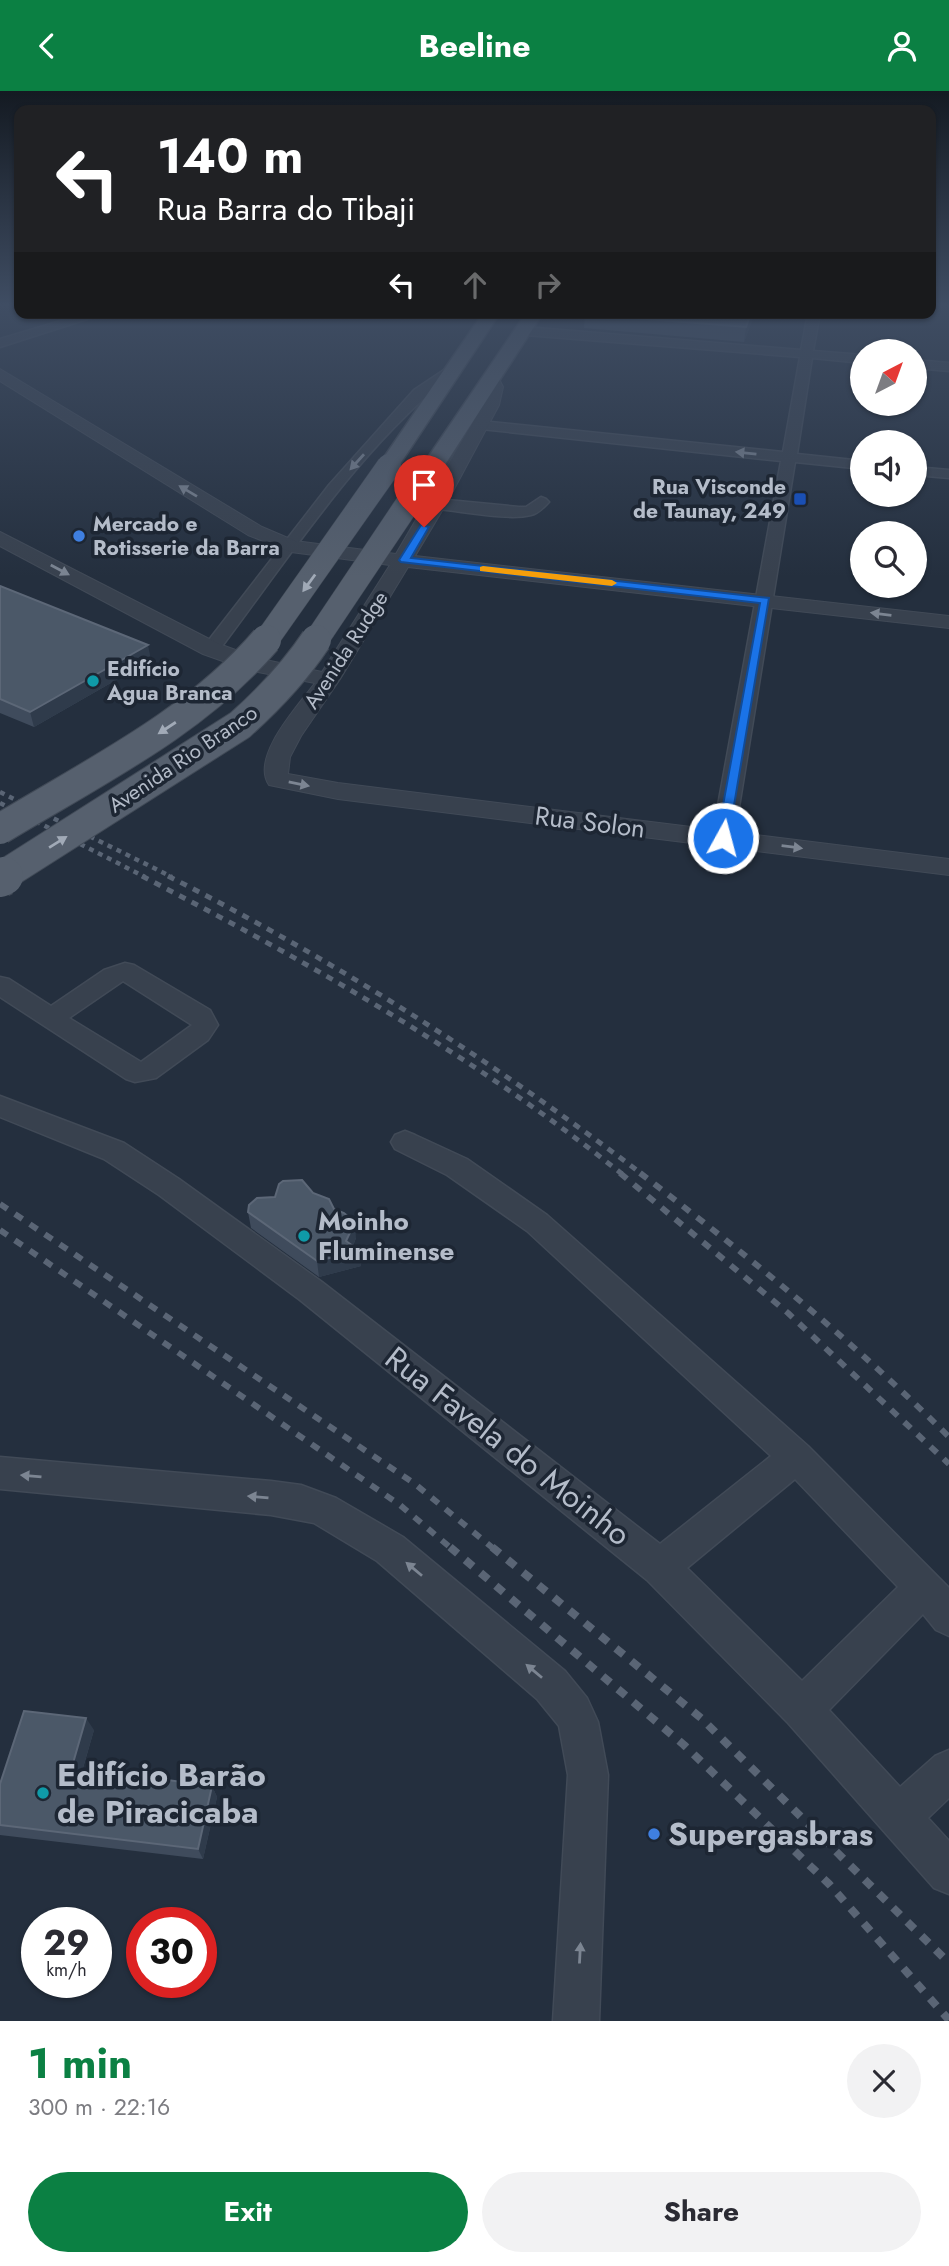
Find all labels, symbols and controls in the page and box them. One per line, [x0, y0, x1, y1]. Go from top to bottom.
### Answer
text: Beeline [418, 23, 531, 69]
icon: back [28, 27, 66, 65]
icon: person [883, 27, 921, 65]
text: 140 m [157, 121, 303, 191]
icon: left [42, 133, 133, 224]
text: Rua Barra do Tibaji [157, 186, 415, 232]
icon: left [383, 266, 421, 304]
icon: ahead [456, 266, 494, 304]
icon: right [529, 266, 567, 304]
north arrow [850, 339, 928, 417]
map controls [850, 339, 927, 598]
button: sound [850, 430, 927, 507]
one-way arrow [735, 448, 757, 459]
one-way arrow [349, 453, 365, 471]
pin [394, 455, 454, 527]
icon: arrive [405, 466, 443, 504]
place label: Rua Visconde de Taunay, 249 [633, 472, 786, 526]
one-way arrow [178, 484, 197, 497]
marker: Rua Visconde de Taunay, 249 [792, 491, 808, 507]
place label: Mercado e Rotisserie da Barra [93, 509, 280, 563]
button: search [850, 521, 927, 598]
marker: Mercado e Rotisserie da Barra [71, 528, 87, 544]
one-way arrow [50, 565, 70, 576]
one-way arrow [302, 574, 316, 592]
street label: Avenida Rudge [297, 585, 395, 715]
one-way arrow [870, 608, 892, 619]
place label: Edifício Agua Branca [106, 654, 233, 708]
marker: Edifício Agua Branca [85, 673, 101, 689]
street label: Avenida Rio Branco [103, 698, 263, 820]
one-way arrow [158, 721, 176, 735]
one-way arrow [288, 779, 310, 790]
street label: Rua Solon [533, 796, 647, 848]
position arrow [686, 801, 760, 875]
one-way arrow [48, 836, 67, 849]
one-way arrow [781, 841, 803, 852]
place label: Moinho Fluminense [318, 1202, 454, 1270]
marker: Moinho Fluminense [296, 1228, 312, 1244]
street label: Rua Favela do Moinho [375, 1335, 641, 1557]
one-way arrow [20, 1470, 42, 1481]
one-way arrow [246, 1491, 268, 1502]
one-way arrow [406, 1562, 423, 1577]
one-way arrow [526, 1664, 543, 1679]
place label: Edifício Barão de Piracicaba [57, 1752, 266, 1835]
marker: Edifício Barão de Piracicaba [35, 1785, 51, 1801]
place label: Supergasbras [668, 1811, 873, 1857]
marker: Supergasbras [646, 1826, 662, 1842]
speed limit sign: 30 [126, 1907, 217, 1998]
text: 29 [43, 1918, 90, 1968]
one-way arrow [575, 1942, 586, 1964]
text: km/h [46, 1957, 87, 1983]
text: 1 min [28, 2033, 132, 2094]
button: close [847, 2044, 921, 2118]
text: 300 m · 22:16 [28, 2090, 170, 2124]
button: Exit [28, 2172, 468, 2252]
button: Share [482, 2172, 921, 2252]

